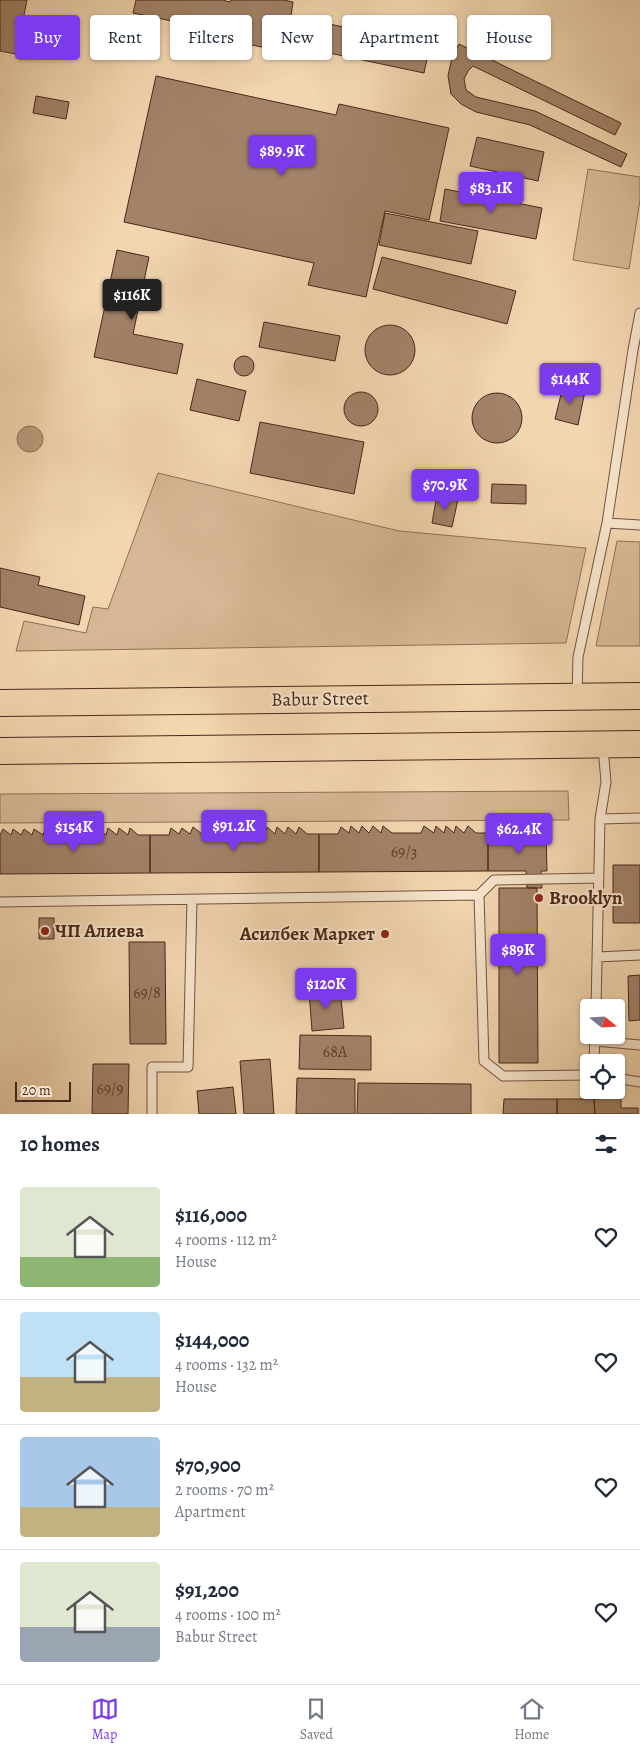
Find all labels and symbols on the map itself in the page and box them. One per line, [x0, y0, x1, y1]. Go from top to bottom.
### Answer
pin: $89.9K [241, 134, 323, 177]
pin: $83.1K [450, 172, 532, 214]
pin: $116K [97, 278, 167, 321]
pin: $144K [535, 362, 605, 405]
pin: $70.9K [404, 468, 486, 511]
street label: Babur Street [271, 685, 369, 713]
pin: $154K [39, 810, 109, 853]
pin: $91.2K [193, 810, 275, 852]
pin: $62.4K [478, 812, 560, 855]
house number: 69/3 [391, 841, 417, 863]
place label: Brooklyn [549, 885, 623, 911]
marker: Brooklyn [533, 892, 545, 904]
place label: ЧП Алиева [55, 918, 145, 944]
place label: Асилбек Маркет [239, 921, 375, 947]
marker: ЧП Алиева [39, 925, 51, 937]
marker: Асилбек Маркет [379, 928, 391, 940]
pin: $89K [488, 934, 548, 976]
pin: $120K [291, 968, 361, 1010]
house number: 69/8 [133, 982, 161, 1004]
north arrow [580, 999, 625, 1044]
house number: 68A [323, 1041, 348, 1063]
house number: 69/9 [96, 1078, 124, 1100]
scale bar [15, 1079, 71, 1102]

